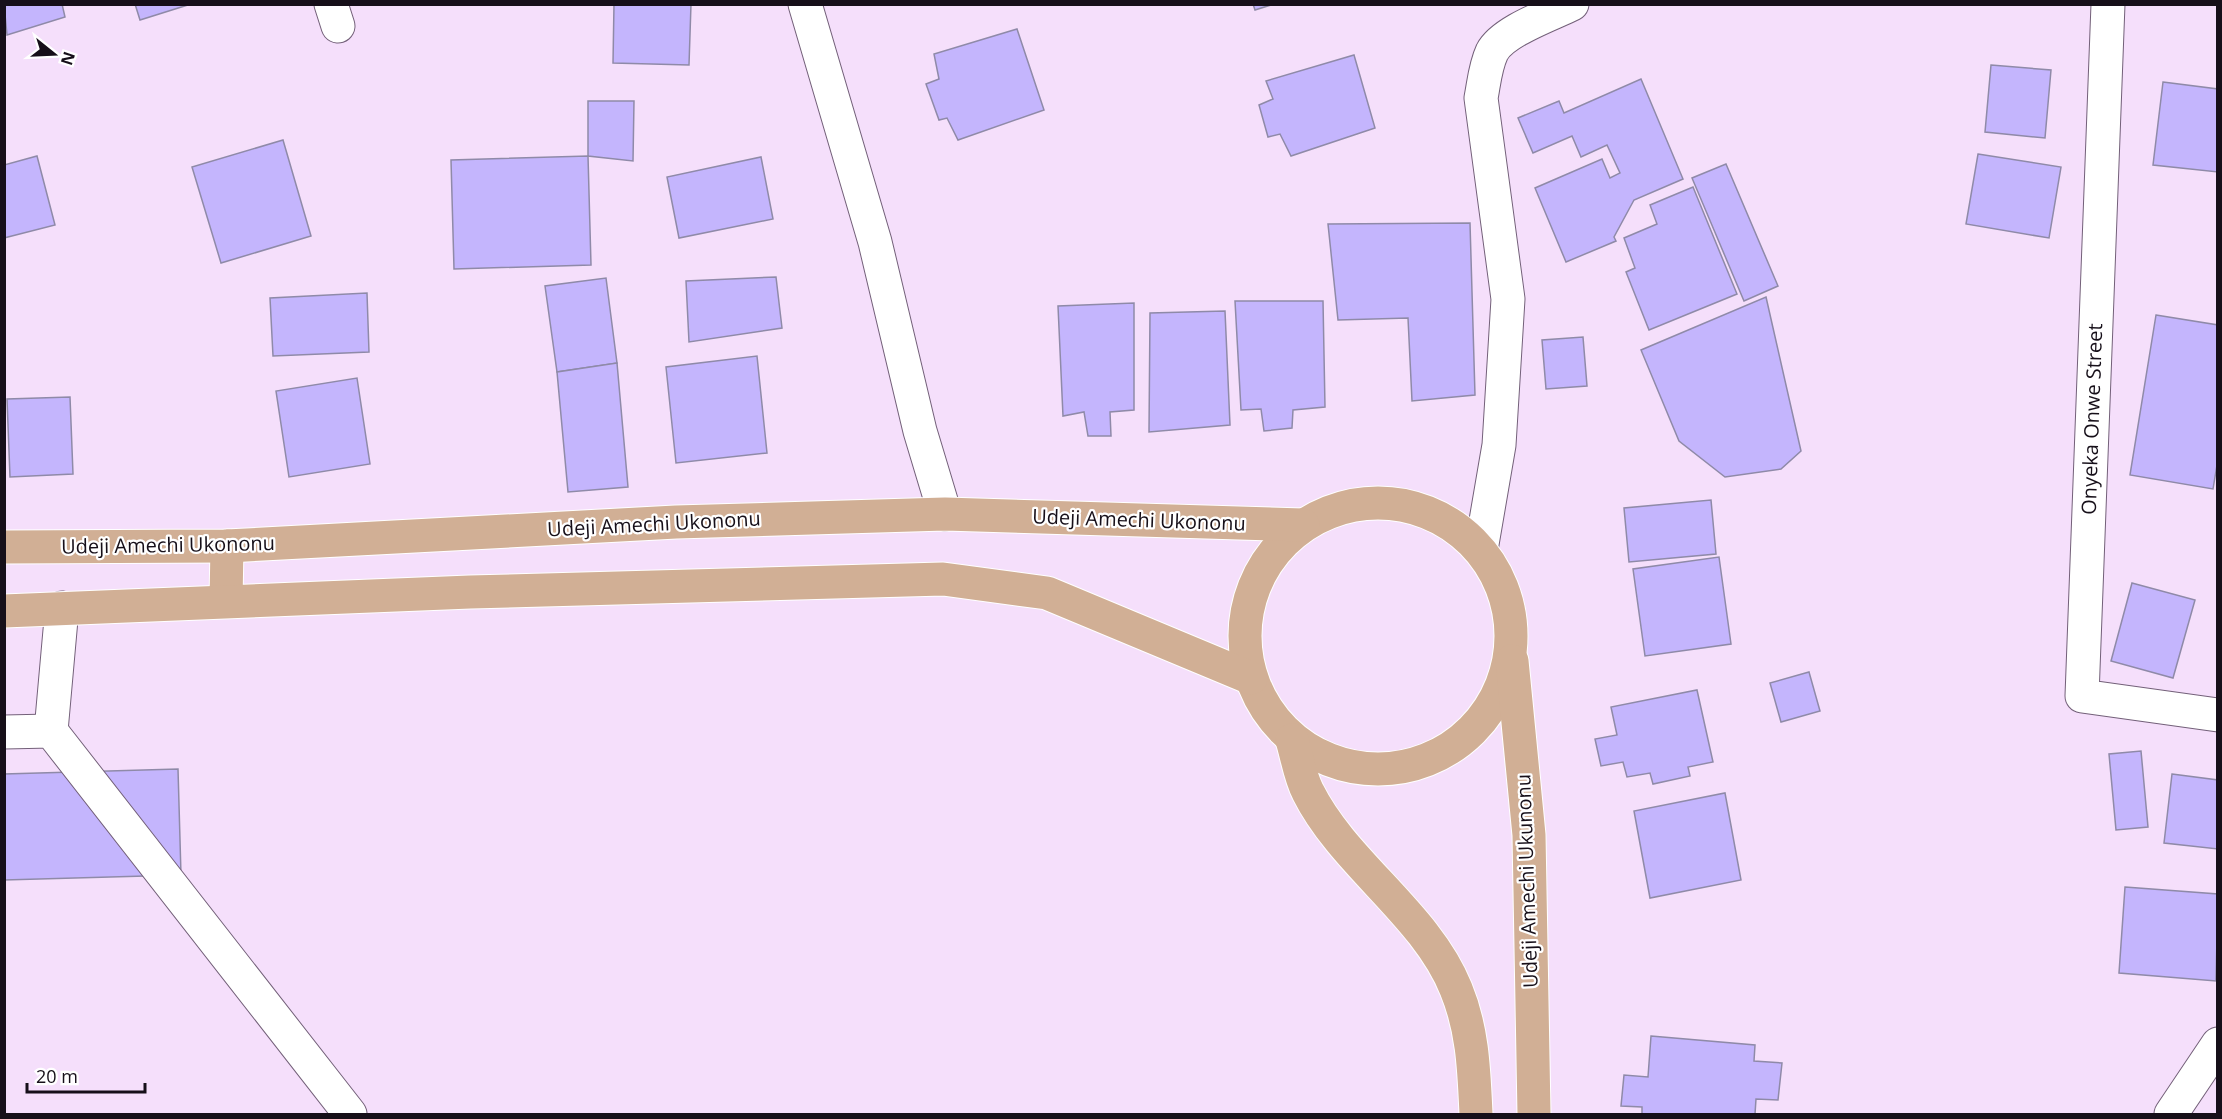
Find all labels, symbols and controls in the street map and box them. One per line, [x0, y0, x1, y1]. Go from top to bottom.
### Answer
north arrow [24, 24, 84, 84]
text: N [56, 49, 81, 68]
street label: Onyeka Onwe Street [2075, 323, 2108, 515]
street label: Udeji Amechi Ukononu [1032, 502, 1246, 537]
street label: Udeji Amechi Ukononu [547, 504, 761, 543]
street label: Udeji Amechi Ukononu [61, 529, 275, 560]
street label: Udeji Amechi Ukunonu [1509, 774, 1544, 988]
scale bar [27, 1056, 146, 1094]
text: 20 m [36, 1064, 78, 1088]

